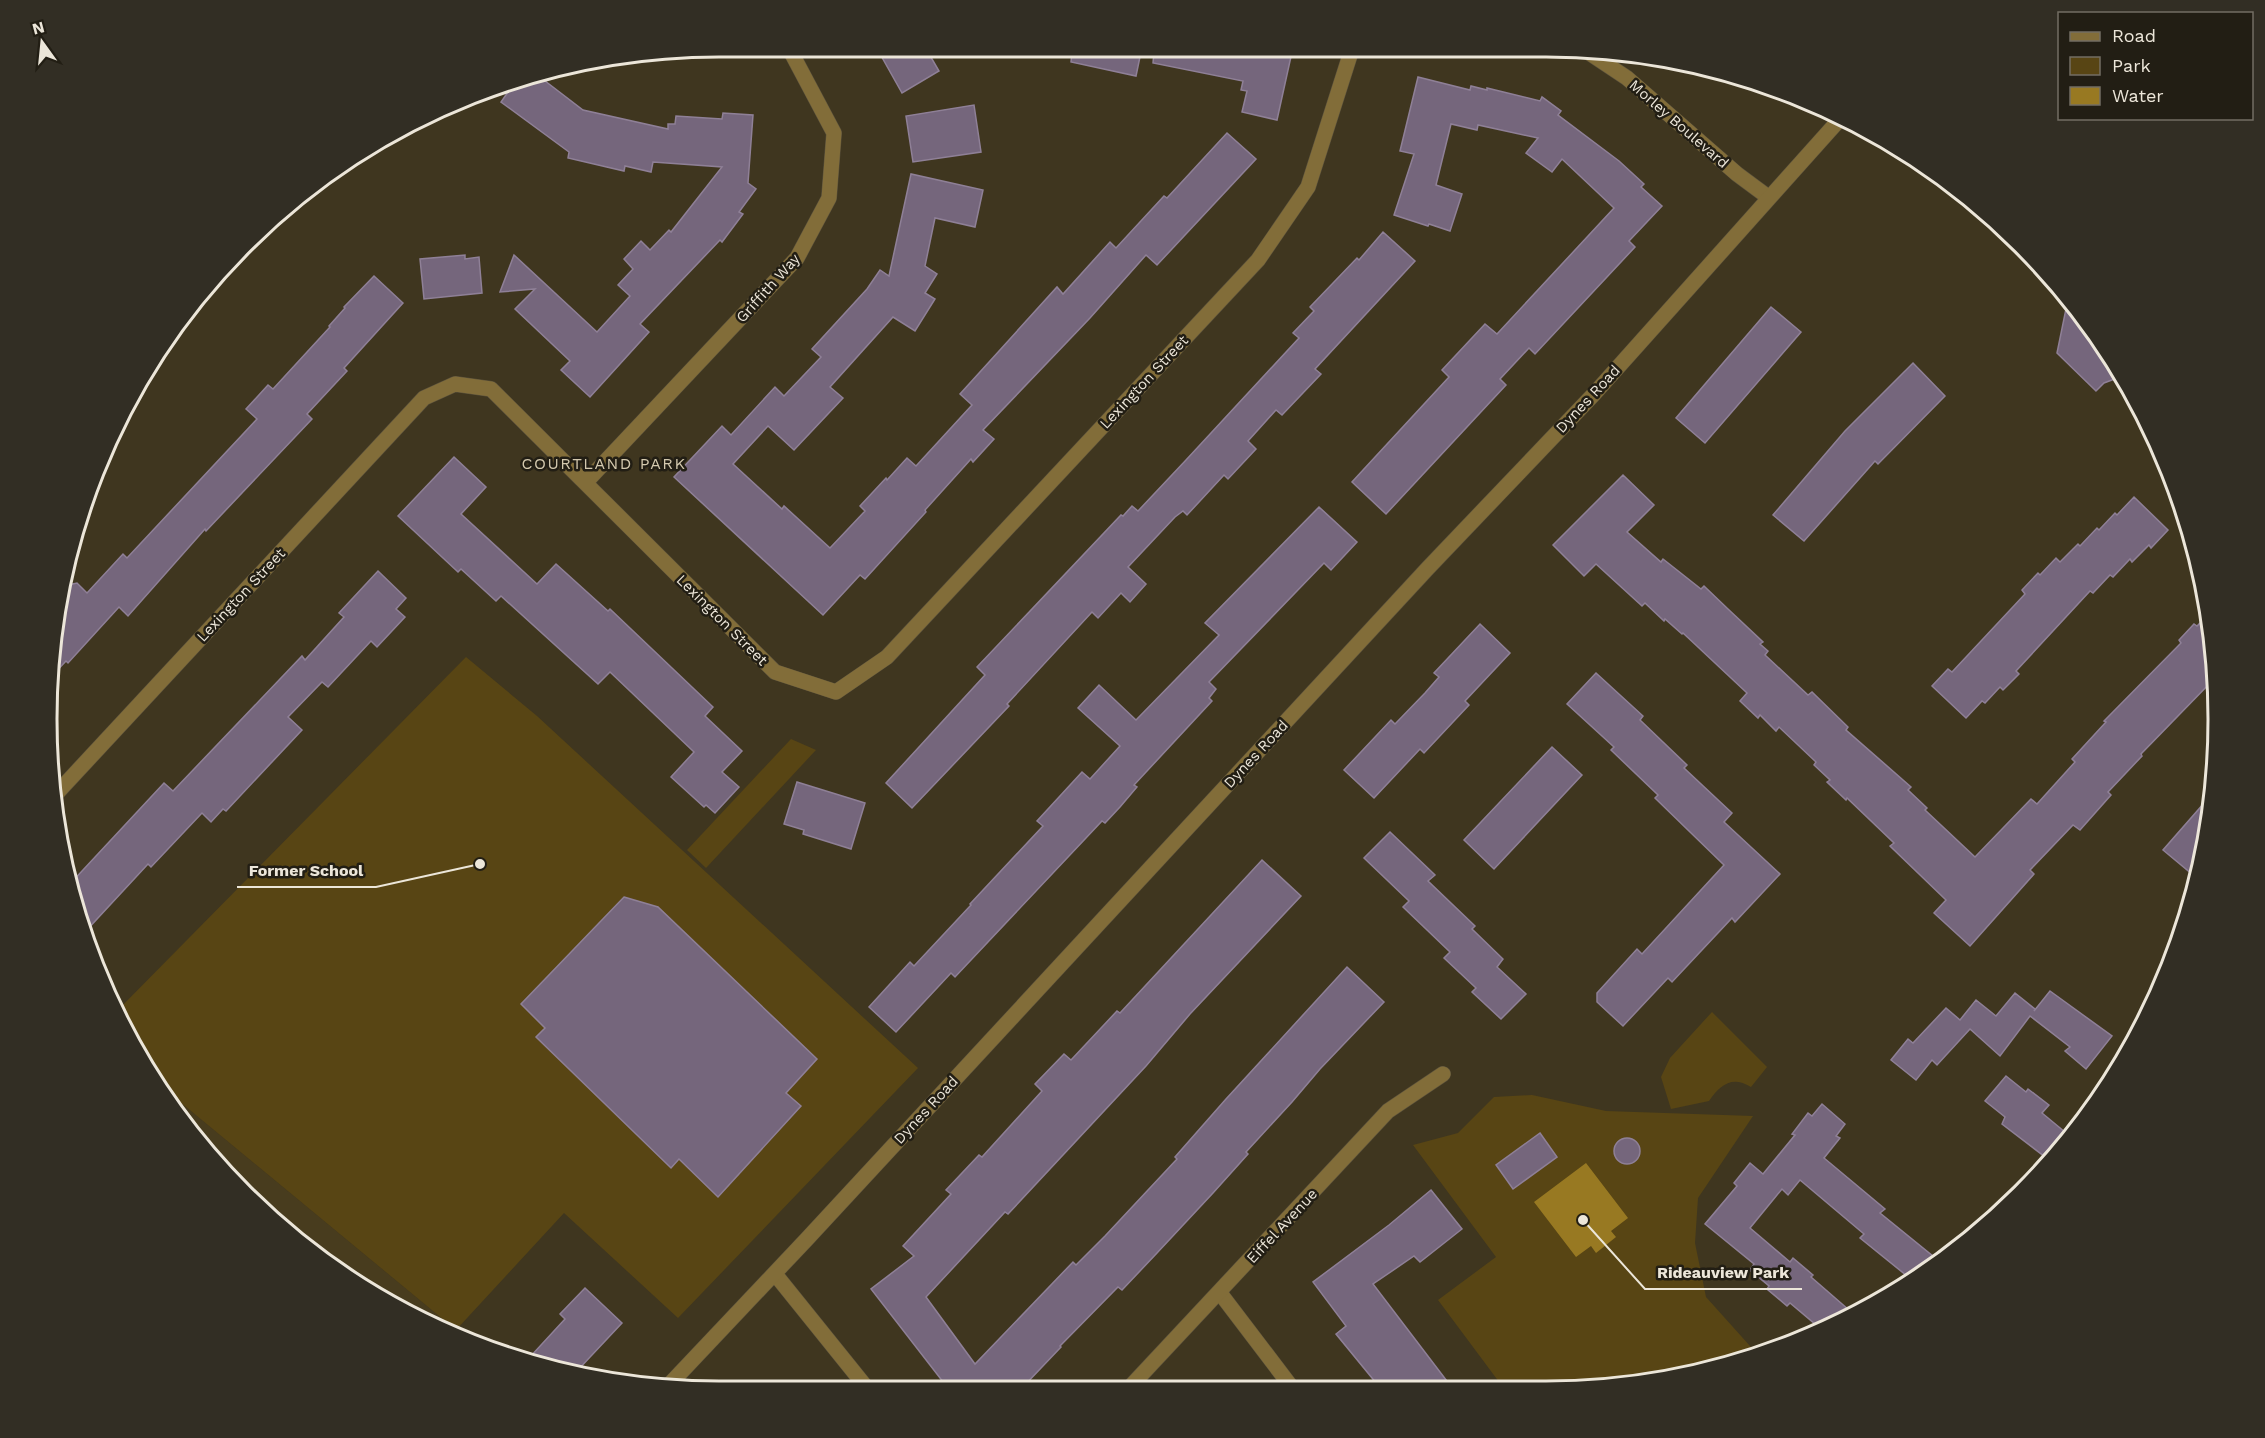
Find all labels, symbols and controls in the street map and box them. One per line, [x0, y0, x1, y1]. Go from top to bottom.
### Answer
north arrow [12, 12, 72, 72]
legend [2058, 12, 2253, 120]
text: N [30, 17, 46, 39]
text: Road [2112, 25, 2156, 46]
text: Park [2112, 55, 2151, 76]
street label: Morley Boulevard [1626, 76, 1732, 172]
text: Water [2112, 85, 2164, 106]
street label: Griffith Way [732, 250, 804, 326]
street label: Lexington Street [1096, 331, 1192, 432]
street label: Dynes Road [1552, 361, 1624, 437]
district label: COURTLAND PARK [522, 454, 686, 473]
street label: Lexington Street [193, 544, 289, 645]
street label: Lexington Street [673, 571, 772, 670]
street label: Dynes Road [1220, 716, 1292, 792]
callout: Former School [237, 853, 376, 887]
text: Former School [249, 861, 364, 880]
street label: Dynes Road [890, 1072, 962, 1148]
street label: Eiffel Avenue [1243, 1185, 1321, 1267]
callout: Rideauview Park [1645, 1255, 1802, 1289]
text: Rideauview Park [1657, 1263, 1789, 1282]

